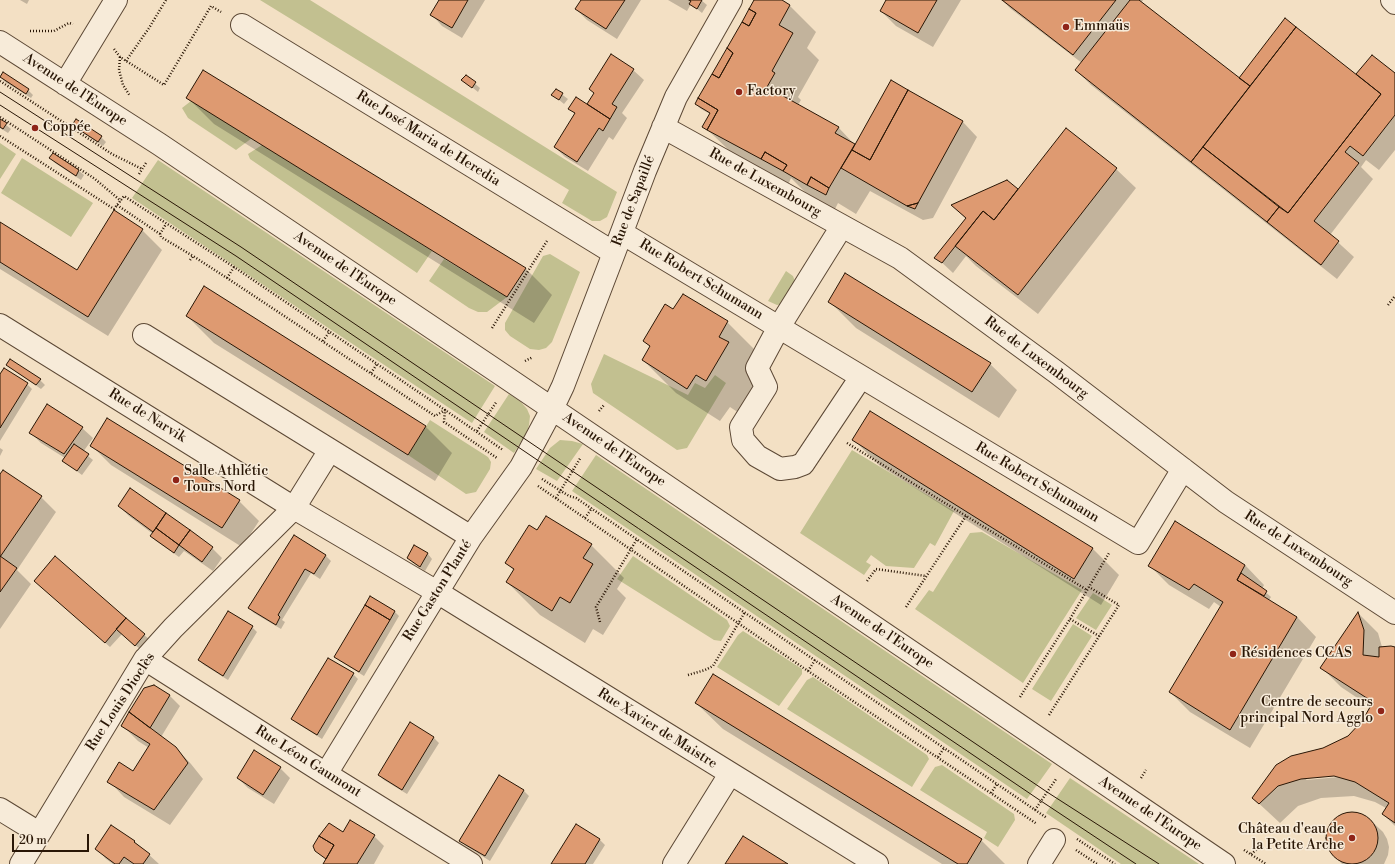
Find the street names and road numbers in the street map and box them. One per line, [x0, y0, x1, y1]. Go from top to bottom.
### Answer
street label: Avenue de l'Europe [20, 50, 130, 130]
street label: Rue José Maria de Heredia [353, 88, 503, 190]
street label: Rue de Luxembourg [706, 145, 824, 221]
street label: Rue de Sapaillé [609, 153, 659, 249]
street label: Avenue de l'Europe [290, 228, 400, 310]
street label: Rue Robert Schumann [636, 236, 766, 324]
street label: Rue de Luxembourg [981, 313, 1091, 403]
street label: Rue de Narvik [105, 385, 189, 447]
street label: Avenue de l'Europe [559, 409, 669, 491]
street label: Rue Robert Schumann [972, 439, 1102, 527]
street label: Rue de Luxembourg [1241, 508, 1355, 590]
street label: Rue Gaston Planté [400, 537, 476, 645]
street label: Avenue de l'Europe [827, 591, 937, 673]
street label: Rue Louis Dioclès [83, 650, 159, 754]
street label: Rue Xavier de Maistre [594, 685, 720, 773]
street label: Rue Léon Gaumont [252, 723, 364, 801]
street label: Avenue de l'Europe [1095, 773, 1205, 855]

